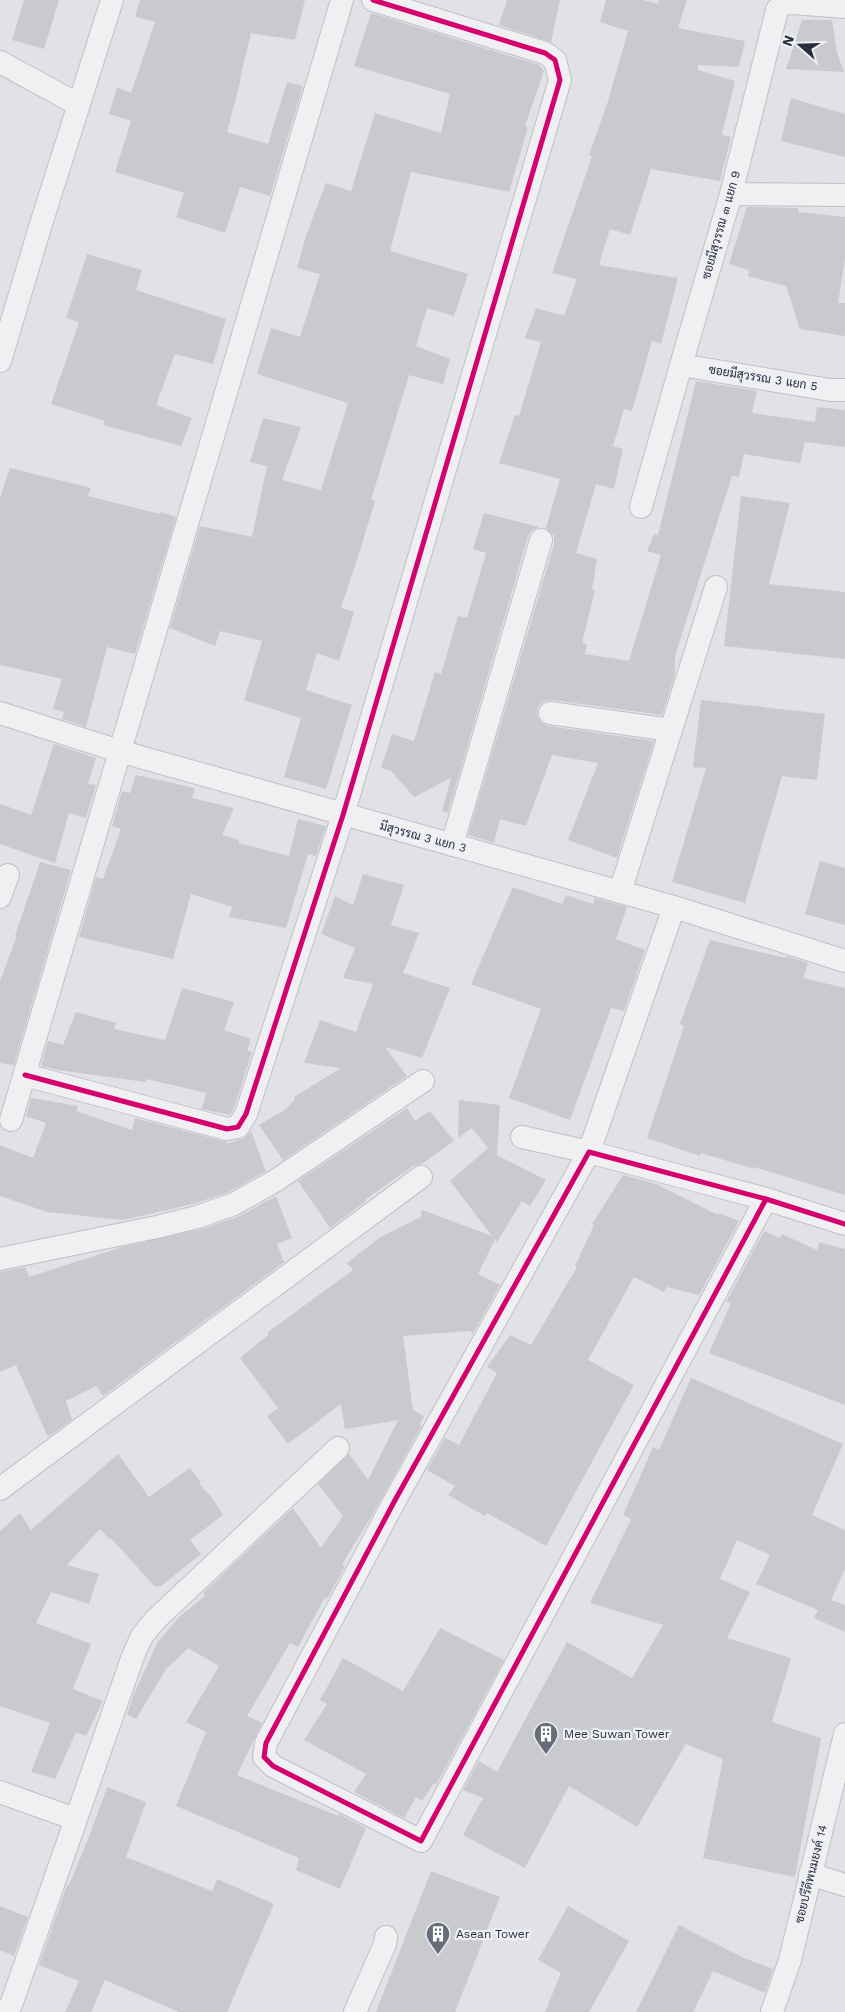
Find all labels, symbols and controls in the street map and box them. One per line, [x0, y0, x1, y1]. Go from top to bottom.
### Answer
north arrow [775, 20, 825, 70]
text: N [778, 33, 797, 48]
street label: ซอยมีสุวรรณ ๓ แยก 9 [698, 169, 745, 281]
street label: ซอยมีสุวรรณ 3 แยก 5 [707, 361, 819, 396]
street label: มีสุวรรณ 3 แยก 3 [378, 818, 468, 857]
building icon: Mee Suwan Tower [533, 1721, 559, 1755]
place label: Mee Suwan Tower [564, 1727, 670, 1741]
street label: ซอยปรีดีพนมยงค์ 14 [791, 1823, 830, 1925]
building icon: Asean Tower [425, 1921, 451, 1955]
place label: Asean Tower [456, 1927, 530, 1941]

